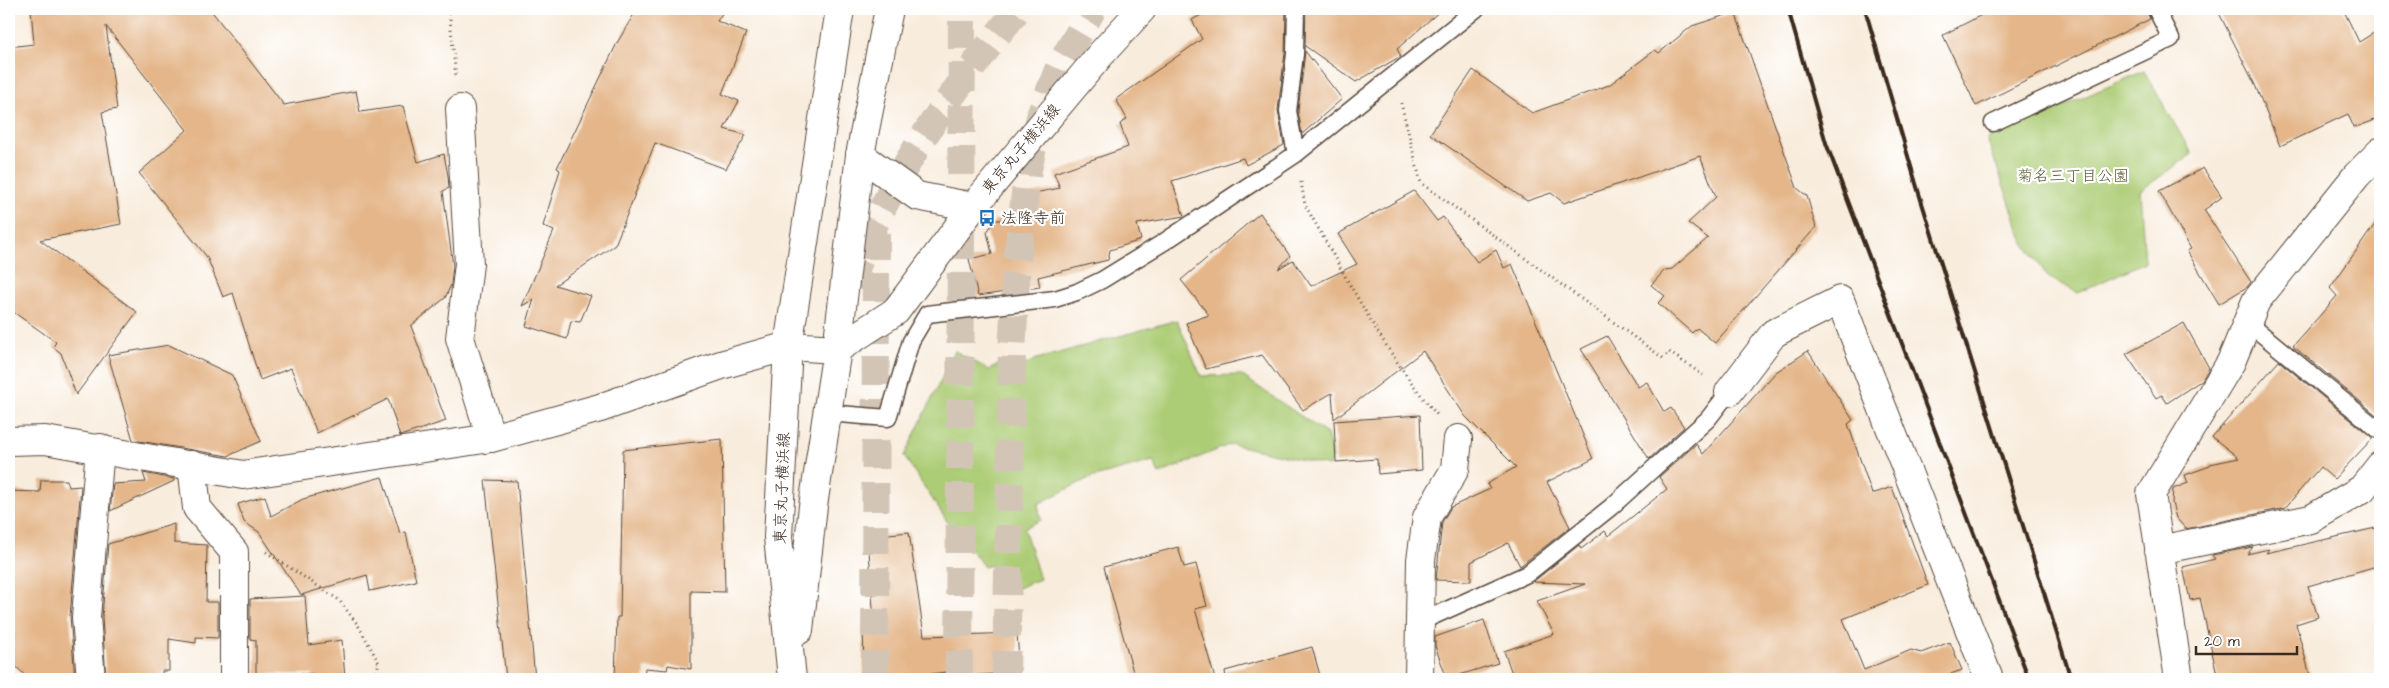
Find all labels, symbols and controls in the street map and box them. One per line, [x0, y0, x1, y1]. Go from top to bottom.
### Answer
street label: 東京丸子横浜線 [977, 99, 1065, 199]
park label: 菊名三丁目公園 [2017, 165, 2129, 187]
place label: 法隆寺前 [1001, 207, 1065, 229]
bus stop icon: 法隆寺前 [977, 208, 997, 228]
street label: 東京丸子横浜線 [769, 432, 795, 544]
scale bar [2196, 623, 2298, 655]
text: 20 m [2204, 631, 2240, 652]

